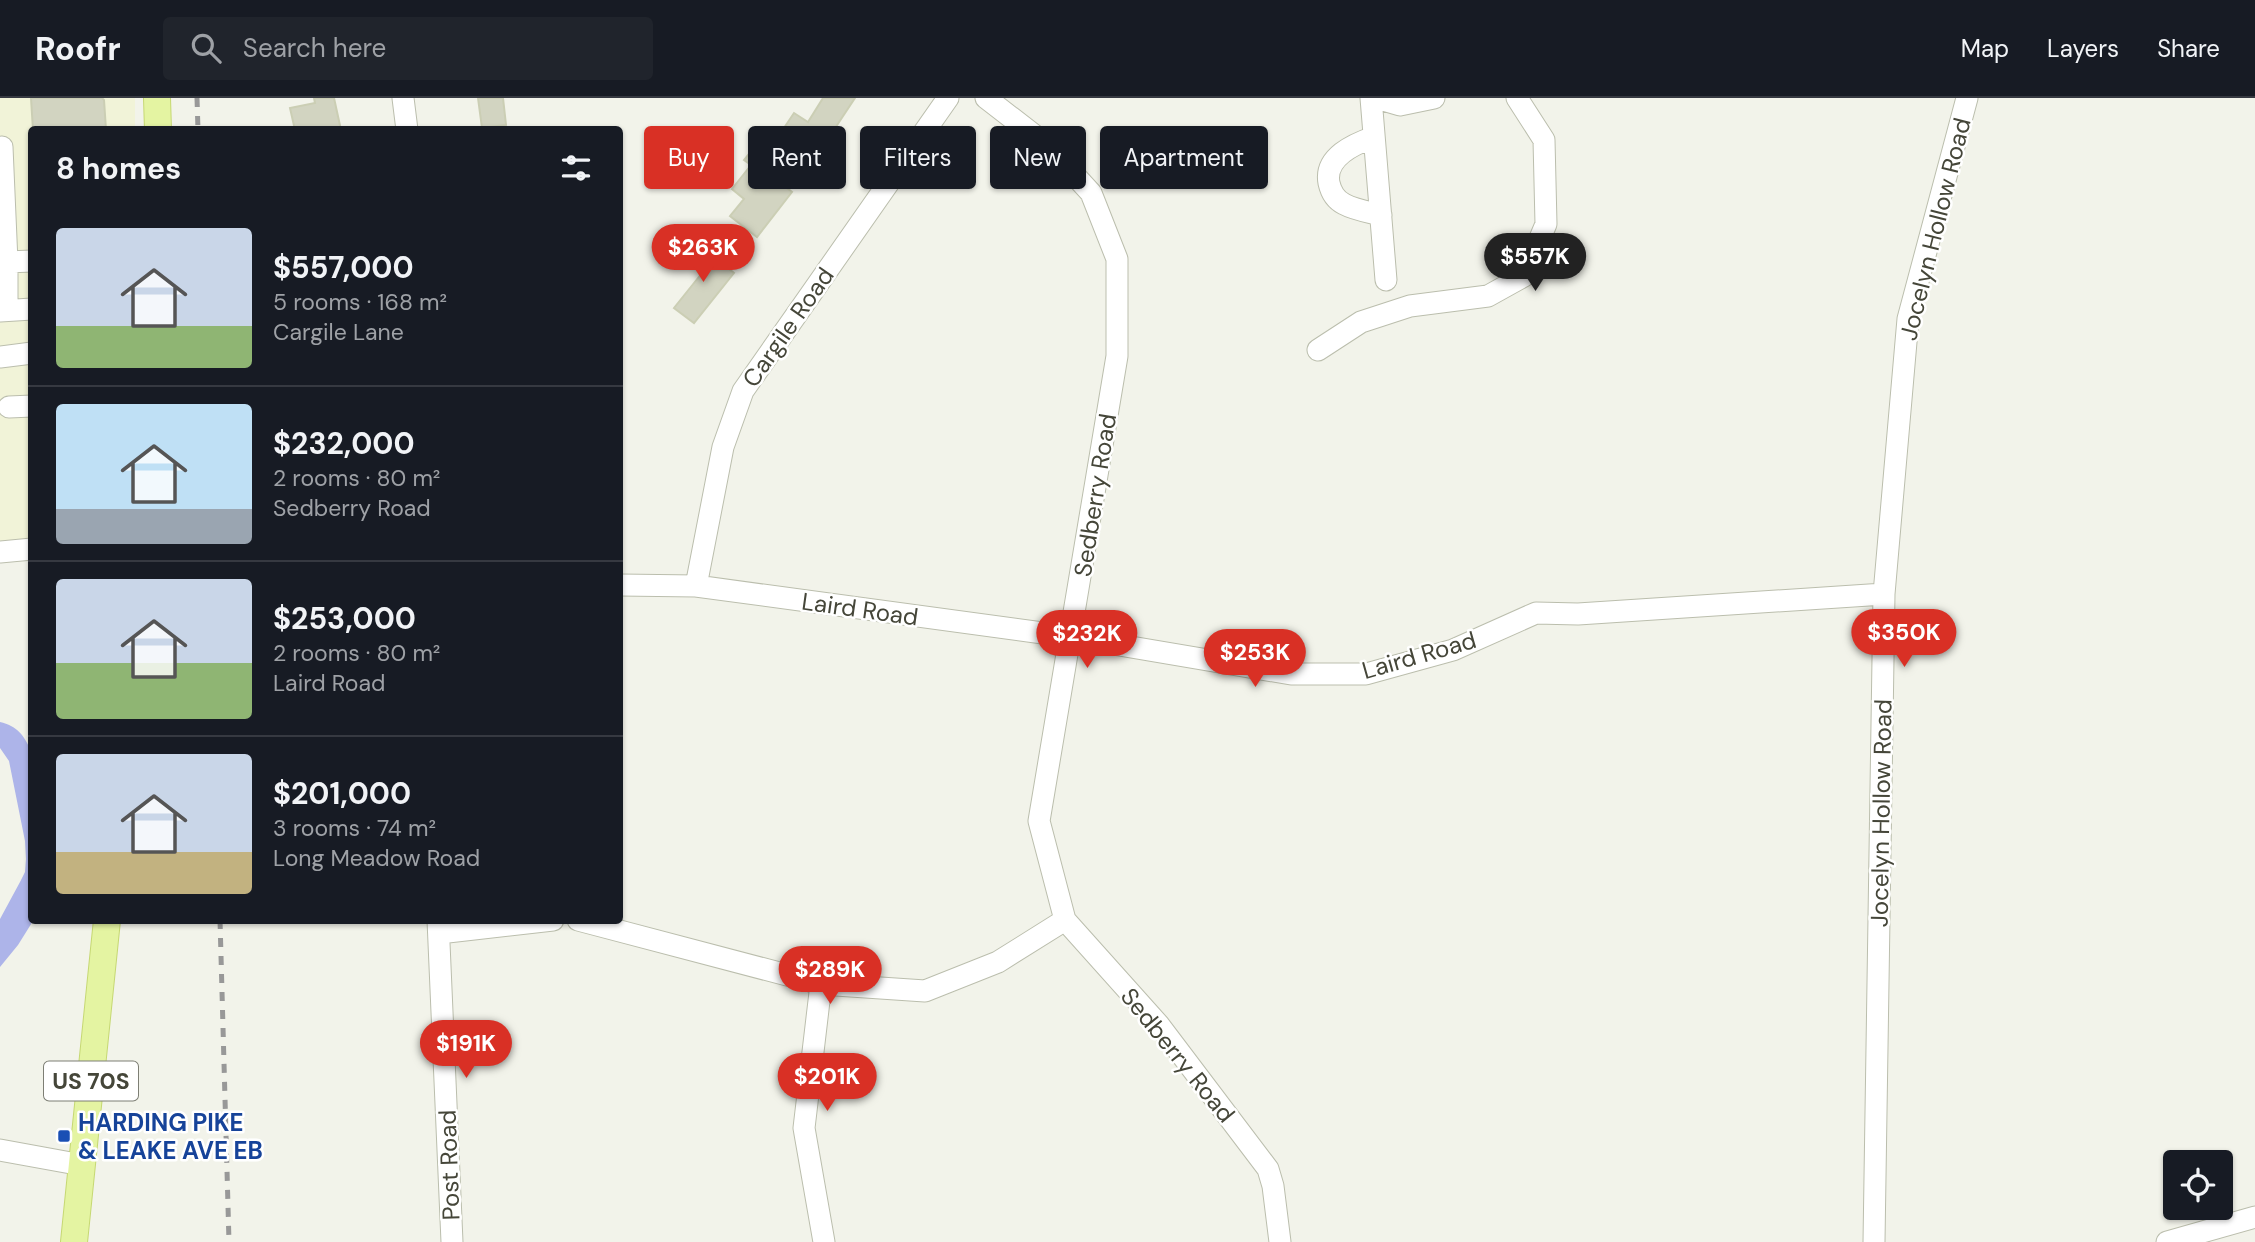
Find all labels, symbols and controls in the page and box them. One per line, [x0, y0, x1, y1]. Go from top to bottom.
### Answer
search box [163, 17, 653, 80]
text: Roofr [35, 27, 121, 70]
icon: search [187, 29, 225, 67]
text: Search here [243, 31, 386, 65]
text: Map [1961, 33, 2009, 64]
text: Layers [2047, 33, 2119, 64]
text: Share [2157, 33, 2220, 64]
street label: Jocelyn Hollow Road [1892, 115, 1978, 343]
chip: Buy [644, 126, 734, 189]
chip: Rent [748, 126, 846, 189]
chip: Filters [860, 126, 976, 189]
chip: New [990, 126, 1086, 189]
chip: Apartment [1100, 126, 1268, 189]
text: 8 homes [56, 149, 181, 188]
icon: filters [557, 149, 595, 187]
pin: $263K [654, 225, 752, 284]
text: $263K [668, 232, 738, 262]
pin: $557K [1486, 234, 1584, 293]
text: $557K [1500, 241, 1570, 271]
text: $557,000 [273, 248, 414, 287]
icon: home [112, 256, 196, 340]
street label: Cargile Road [735, 261, 841, 393]
text: 5 rooms · 168 m² [273, 287, 447, 317]
text: Cargile Lane [273, 317, 404, 347]
street label: Sedberry Road [1067, 411, 1123, 579]
text: $232,000 [273, 424, 415, 463]
icon: home [112, 432, 196, 516]
text: 2 rooms · 80 m² [273, 463, 440, 493]
text: Sedberry Road [273, 493, 431, 523]
street label: Laird Road [800, 585, 920, 633]
text: $253,000 [273, 599, 416, 638]
icon: home [112, 607, 196, 691]
pin: $232K [1038, 610, 1136, 670]
pin: $350K [1855, 610, 1953, 669]
text: $350K [1867, 617, 1941, 647]
text: $232K [1052, 618, 1122, 648]
street label: Laird Road [1358, 624, 1480, 686]
pin: $253K [1206, 630, 1304, 689]
text: $253K [1220, 637, 1290, 667]
text: 2 rooms · 80 m² [273, 638, 440, 668]
text: Laird Road [273, 668, 385, 698]
street label: Jocelyn Hollow Road [1864, 699, 1898, 927]
text: $201,000 [273, 774, 411, 813]
icon: home [112, 782, 196, 866]
text: 3 rooms · 74 m² [273, 813, 436, 843]
text: Long Meadow Road [273, 843, 480, 873]
pin: $289K [781, 946, 879, 1006]
text: $289K [795, 954, 865, 984]
street label: Sedberry Road [1114, 981, 1242, 1129]
pin: $191K [417, 1020, 515, 1080]
text: $191K [436, 1028, 496, 1058]
pin: $201K [778, 1054, 876, 1113]
text: $201K [794, 1061, 860, 1091]
road number: US 70S [44, 1062, 138, 1100]
place label: HARDING PIKE & LEAKE AVE EB [78, 1107, 263, 1166]
street label: Post Road [432, 1109, 466, 1221]
marker: HARDING PIKE & LEAKE AVE EB [56, 1128, 72, 1144]
map controls [2163, 1150, 2233, 1220]
button: locate [2163, 1150, 2233, 1220]

